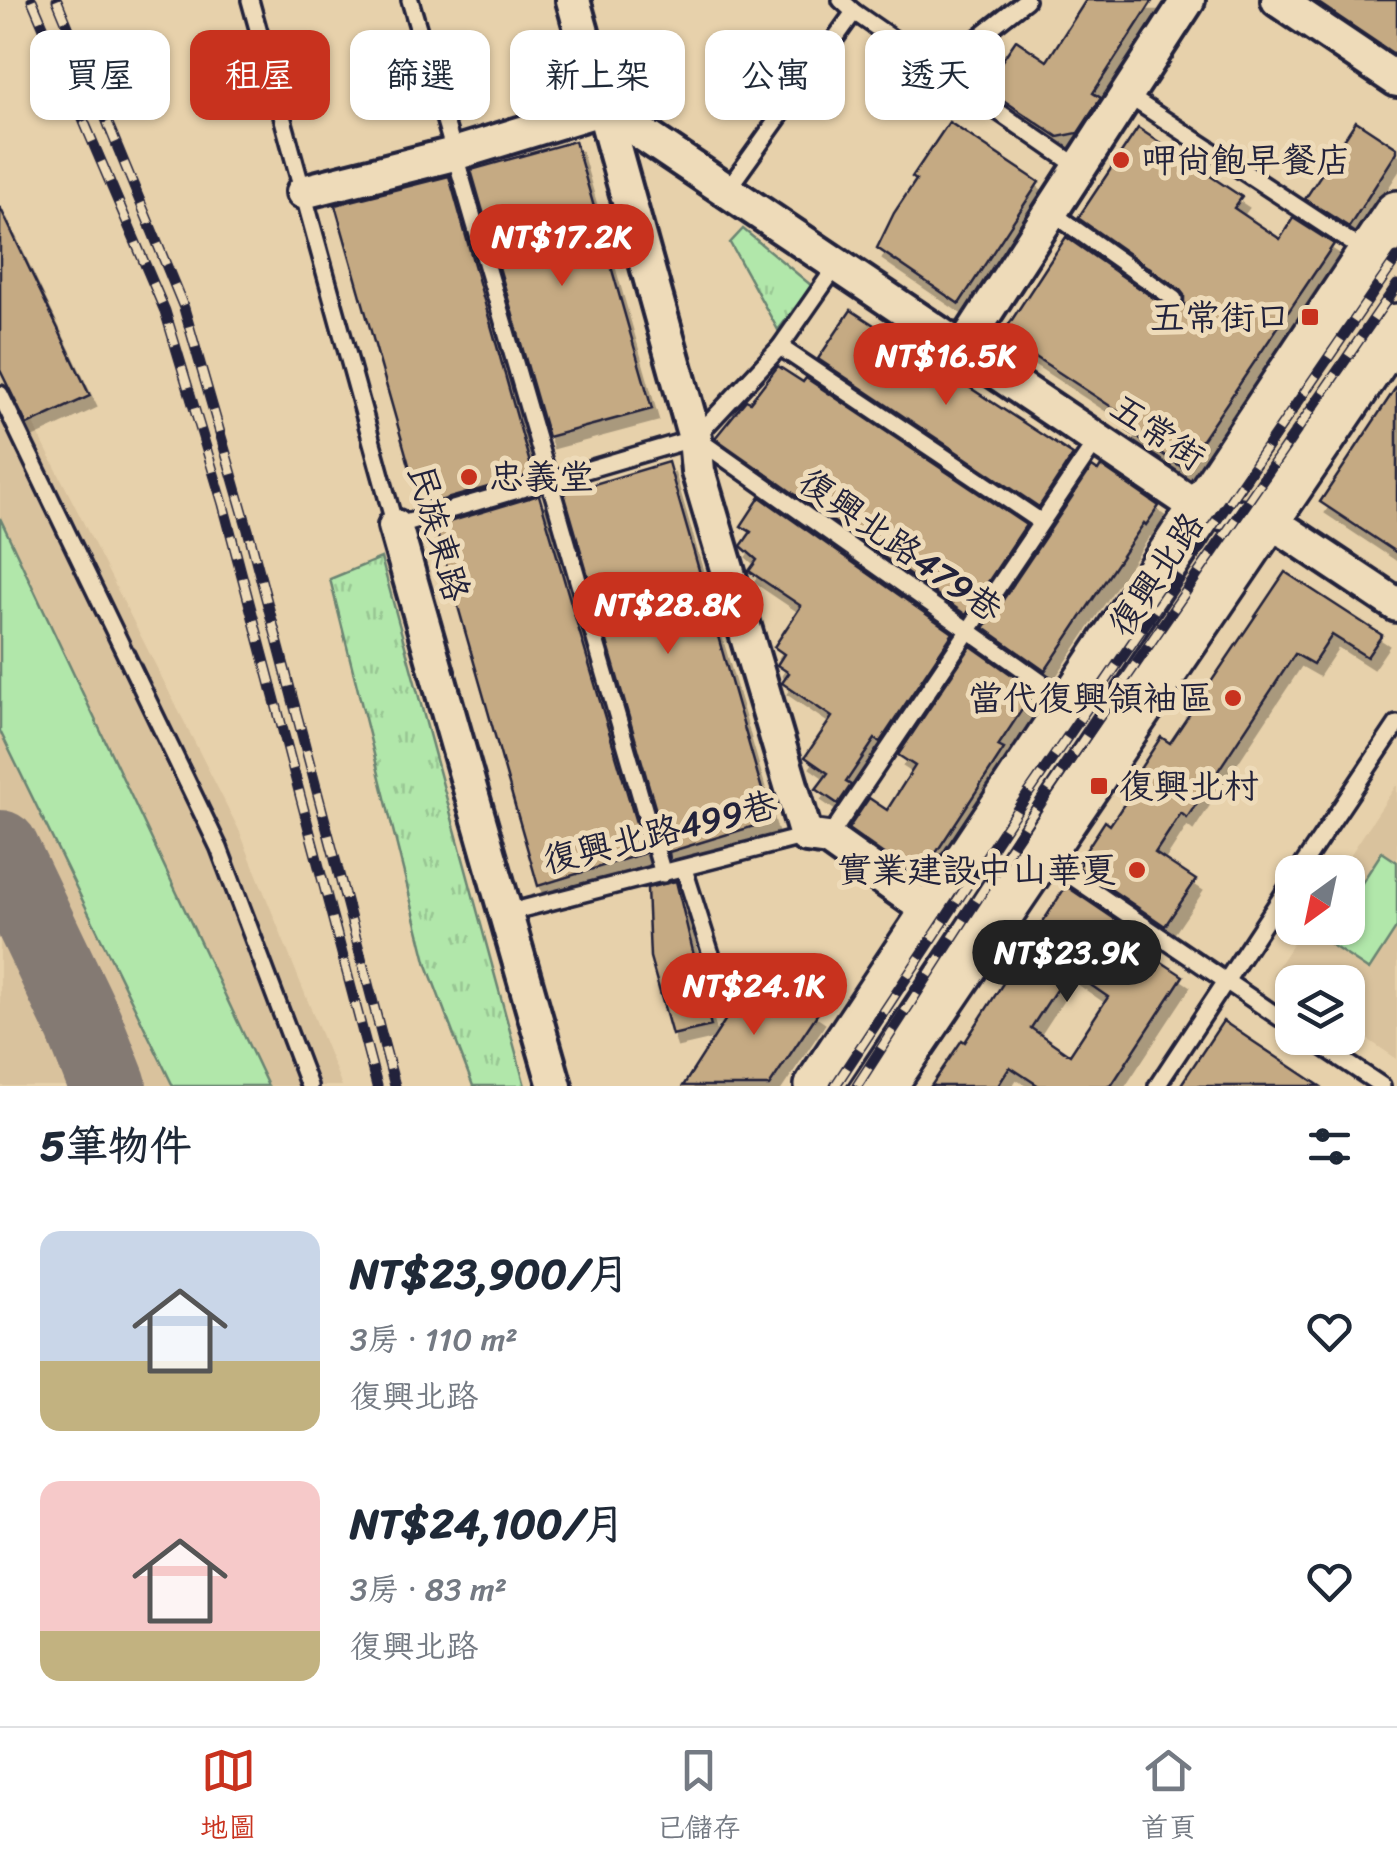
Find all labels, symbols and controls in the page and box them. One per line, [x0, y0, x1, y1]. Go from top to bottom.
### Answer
chip: 買屋 [30, 30, 170, 120]
chip: 租屋 [190, 30, 330, 120]
chip: 篩選 [350, 30, 490, 120]
chip: 新上架 [510, 30, 685, 120]
chip: 公寓 [705, 30, 845, 120]
chip: 透天 [865, 30, 1005, 120]
place label: 呷尚飽早餐店 [1141, 129, 1351, 191]
marker: 呷尚飽早餐店 [1110, 149, 1132, 171]
pin: NT$17.2K [459, 204, 665, 289]
text: NT$17.2K [492, 208, 632, 265]
place label: 五常街口 [1150, 286, 1290, 348]
marker: 五常街口 [1299, 306, 1321, 328]
pin: NT$16.5K [843, 323, 1049, 408]
text: NT$16.5K [875, 327, 1017, 384]
street label: 五常街 [1097, 377, 1219, 487]
place label: 忠義堂 [489, 446, 594, 508]
street label: 復興北路479巷 [786, 451, 1016, 639]
street label: 民族東路 [390, 457, 488, 609]
marker: 忠義堂 [458, 466, 480, 488]
street label: 復興北路 [1091, 499, 1221, 649]
pin: NT$28.8K [565, 572, 771, 657]
text: NT$28.8K [595, 576, 741, 633]
place label: 當代復興領袖區 [968, 667, 1213, 729]
marker: 當代復興領袖區 [1222, 687, 1244, 709]
place label: 復興北村 [1119, 755, 1259, 817]
street label: 復興北路499巷 [536, 773, 784, 891]
marker: 復興北村 [1088, 775, 1110, 797]
place label: 實業建設中山華夏 [837, 839, 1117, 901]
north arrow [1275, 855, 1365, 945]
map controls [1275, 855, 1365, 1055]
marker: 實業建設中山華夏 [1126, 859, 1148, 881]
pin: NT$23.9K [964, 920, 1170, 1005]
text: NT$23.9K [994, 924, 1140, 981]
pin: NT$24.1K [651, 953, 857, 1038]
text: NT$24.1K [683, 957, 825, 1014]
button: layers [1275, 965, 1365, 1055]
text: 5筆物件 [40, 1109, 192, 1183]
icon: filters [1302, 1119, 1357, 1174]
text: NT$23,900/月 [350, 1237, 630, 1311]
icon: home [120, 1271, 240, 1391]
icon: heart [1302, 1304, 1357, 1359]
text: 3房 · 110 m² [350, 1311, 518, 1368]
text: 復興北路 [350, 1368, 478, 1425]
text: NT$24,100/月 [350, 1487, 625, 1561]
icon: home [120, 1521, 240, 1641]
icon: heart [1302, 1554, 1357, 1609]
text: 3房 · 83 m² [350, 1561, 507, 1618]
text: 復興北路 [350, 1618, 478, 1675]
tab: 地圖 [200, 1743, 256, 1852]
tab: 已儲存 [656, 1743, 741, 1852]
tab: 首頁 [1141, 1743, 1197, 1852]

